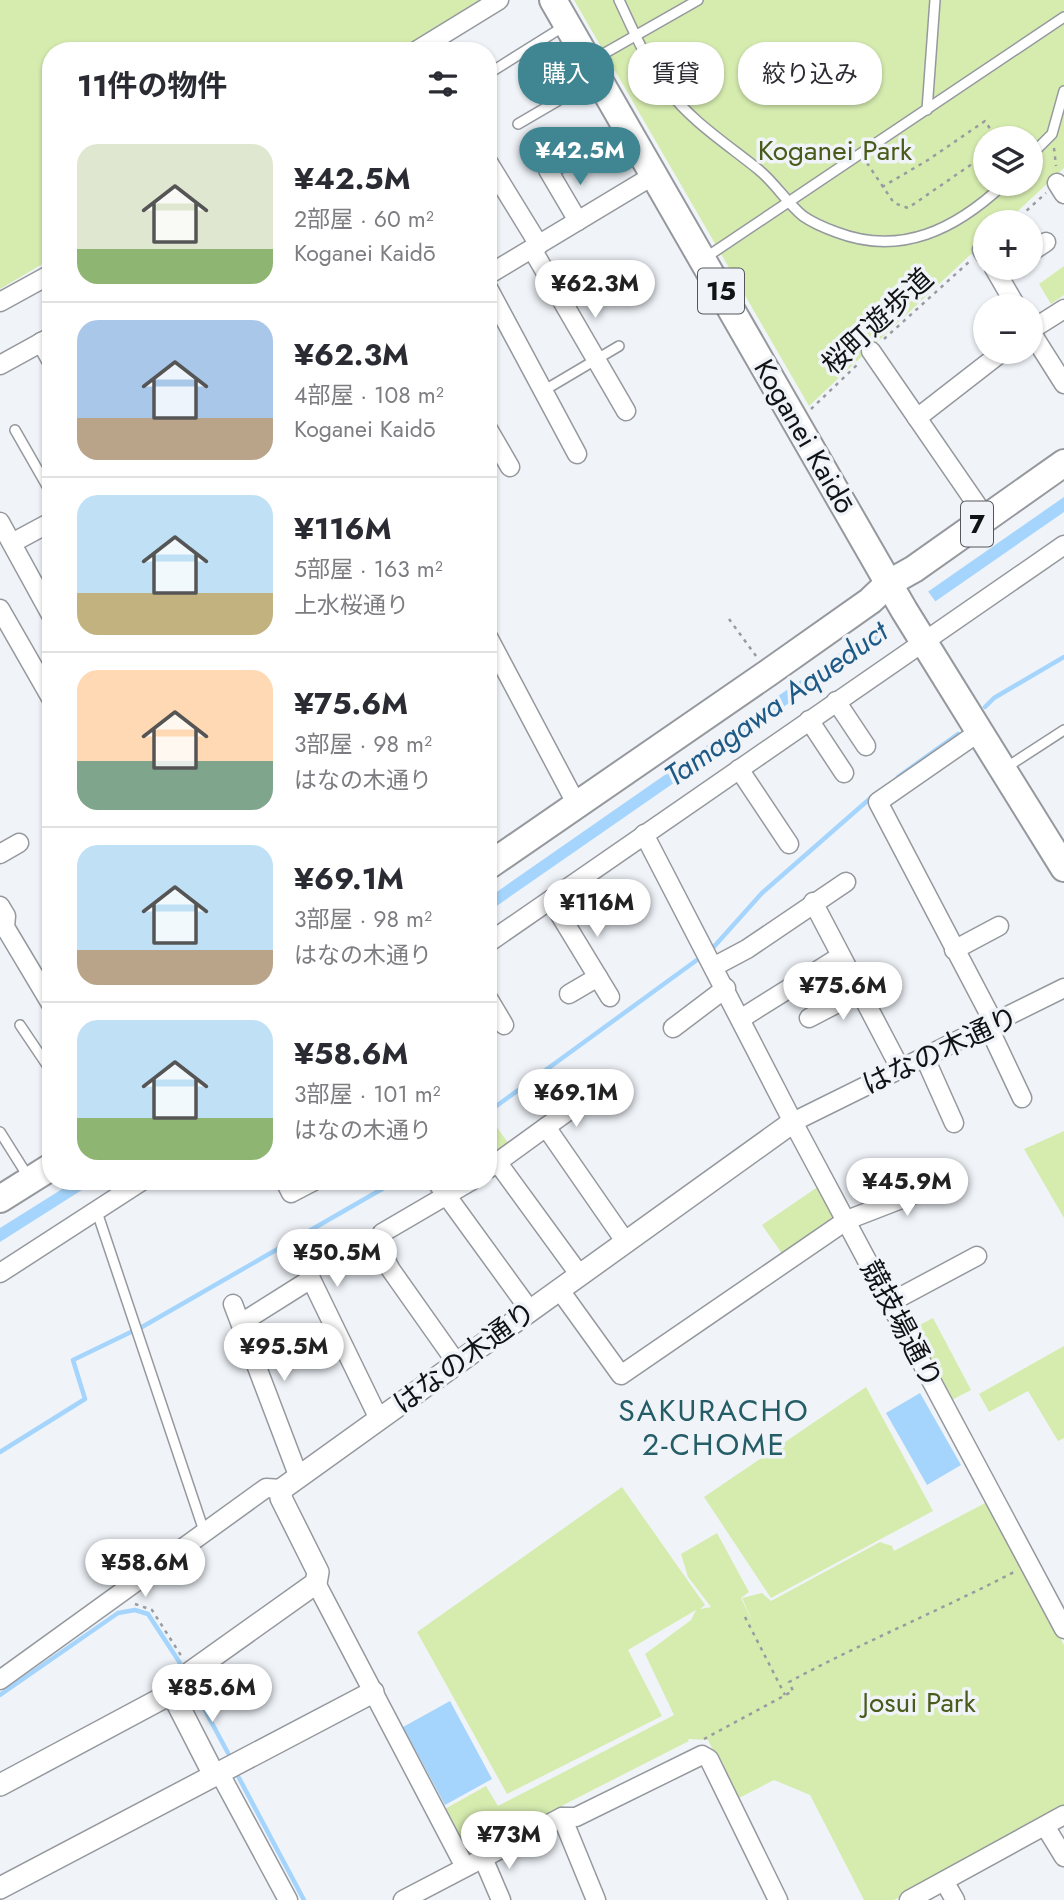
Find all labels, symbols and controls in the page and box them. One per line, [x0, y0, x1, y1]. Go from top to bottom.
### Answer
chip: 購入 [518, 42, 614, 105]
chip: 賃貸 [628, 42, 724, 105]
chip: 絞り込み [738, 42, 882, 105]
text: 11件の物件 [77, 64, 228, 107]
icon: filters [424, 65, 462, 103]
map controls [973, 126, 1043, 364]
button: layers [973, 126, 1043, 196]
pin: ¥42.5M [523, 128, 637, 187]
park label: Koganei Park [758, 130, 913, 171]
text: ¥42.5M [535, 133, 625, 167]
text: ¥42.5M [294, 157, 410, 200]
icon: home [133, 172, 217, 256]
text: 2部屋 · 60 m² [294, 202, 434, 236]
button: + [973, 210, 1043, 280]
text: Koganei Kaidō [294, 236, 436, 270]
street label: 桜町遊歩道 [812, 259, 943, 384]
pin: ¥62.3M [538, 260, 652, 320]
text: ¥62.3M [551, 266, 639, 300]
road number: 15 [698, 268, 744, 314]
button: − [973, 294, 1043, 364]
text: ¥62.3M [294, 333, 409, 376]
icon: home [133, 348, 217, 432]
street label: Koganei Kaidō [744, 351, 865, 521]
text: 4部屋 · 108 m² [294, 378, 444, 412]
text: Koganei Kaidō [294, 412, 436, 446]
road number: 7 [961, 502, 993, 546]
text: ¥116M [294, 507, 391, 550]
icon: home [133, 523, 217, 607]
text: 5部屋 · 163 m² [294, 552, 443, 586]
text: 上水桜通り [294, 588, 409, 622]
water label: Tamagawa Aqueduct [655, 609, 898, 797]
text: ¥75.6M [294, 682, 408, 725]
icon: home [133, 698, 217, 782]
text: 3部屋 · 98 m² [294, 727, 432, 761]
text: はなの木通り [294, 763, 432, 797]
text: ¥69.1M [294, 857, 404, 900]
icon: home [133, 873, 217, 957]
pin: ¥116M [548, 880, 646, 939]
text: ¥116M [560, 885, 634, 919]
text: 3部屋 · 98 m² [294, 902, 432, 936]
text: はなの木通り [294, 938, 432, 972]
pin: ¥75.6M [786, 962, 900, 1022]
text: ¥75.6M [799, 968, 887, 1002]
street label: はなの木通り [855, 996, 1025, 1105]
text: ¥58.6M [294, 1032, 408, 1075]
icon: home [133, 1048, 217, 1132]
pin: ¥69.1M [519, 1070, 633, 1129]
text: ¥69.1M [534, 1075, 618, 1109]
text: 3部屋 · 101 m² [294, 1077, 441, 1111]
text: はなの木通り [294, 1113, 432, 1147]
pin: ¥45.9M [850, 1158, 964, 1218]
text: ¥45.9M [862, 1164, 952, 1198]
pin: ¥50.5M [280, 1230, 394, 1289]
text: ¥50.5M [293, 1235, 381, 1269]
street label: 競技場通り [851, 1253, 953, 1396]
street label: はなの木通り [384, 1291, 544, 1423]
pin: ¥95.5M [227, 1324, 341, 1383]
text: ¥95.5M [240, 1329, 328, 1363]
district label: SAKURACHO 2-CHOME [618, 1389, 810, 1466]
pin: ¥58.6M [88, 1540, 202, 1599]
text: ¥58.6M [101, 1545, 189, 1579]
pin: ¥85.6M [155, 1664, 269, 1724]
text: ¥85.6M [168, 1670, 256, 1704]
park label: Josui Park [858, 1682, 976, 1723]
pin: ¥73M [468, 1812, 550, 1871]
text: ¥73M [477, 1817, 541, 1851]

